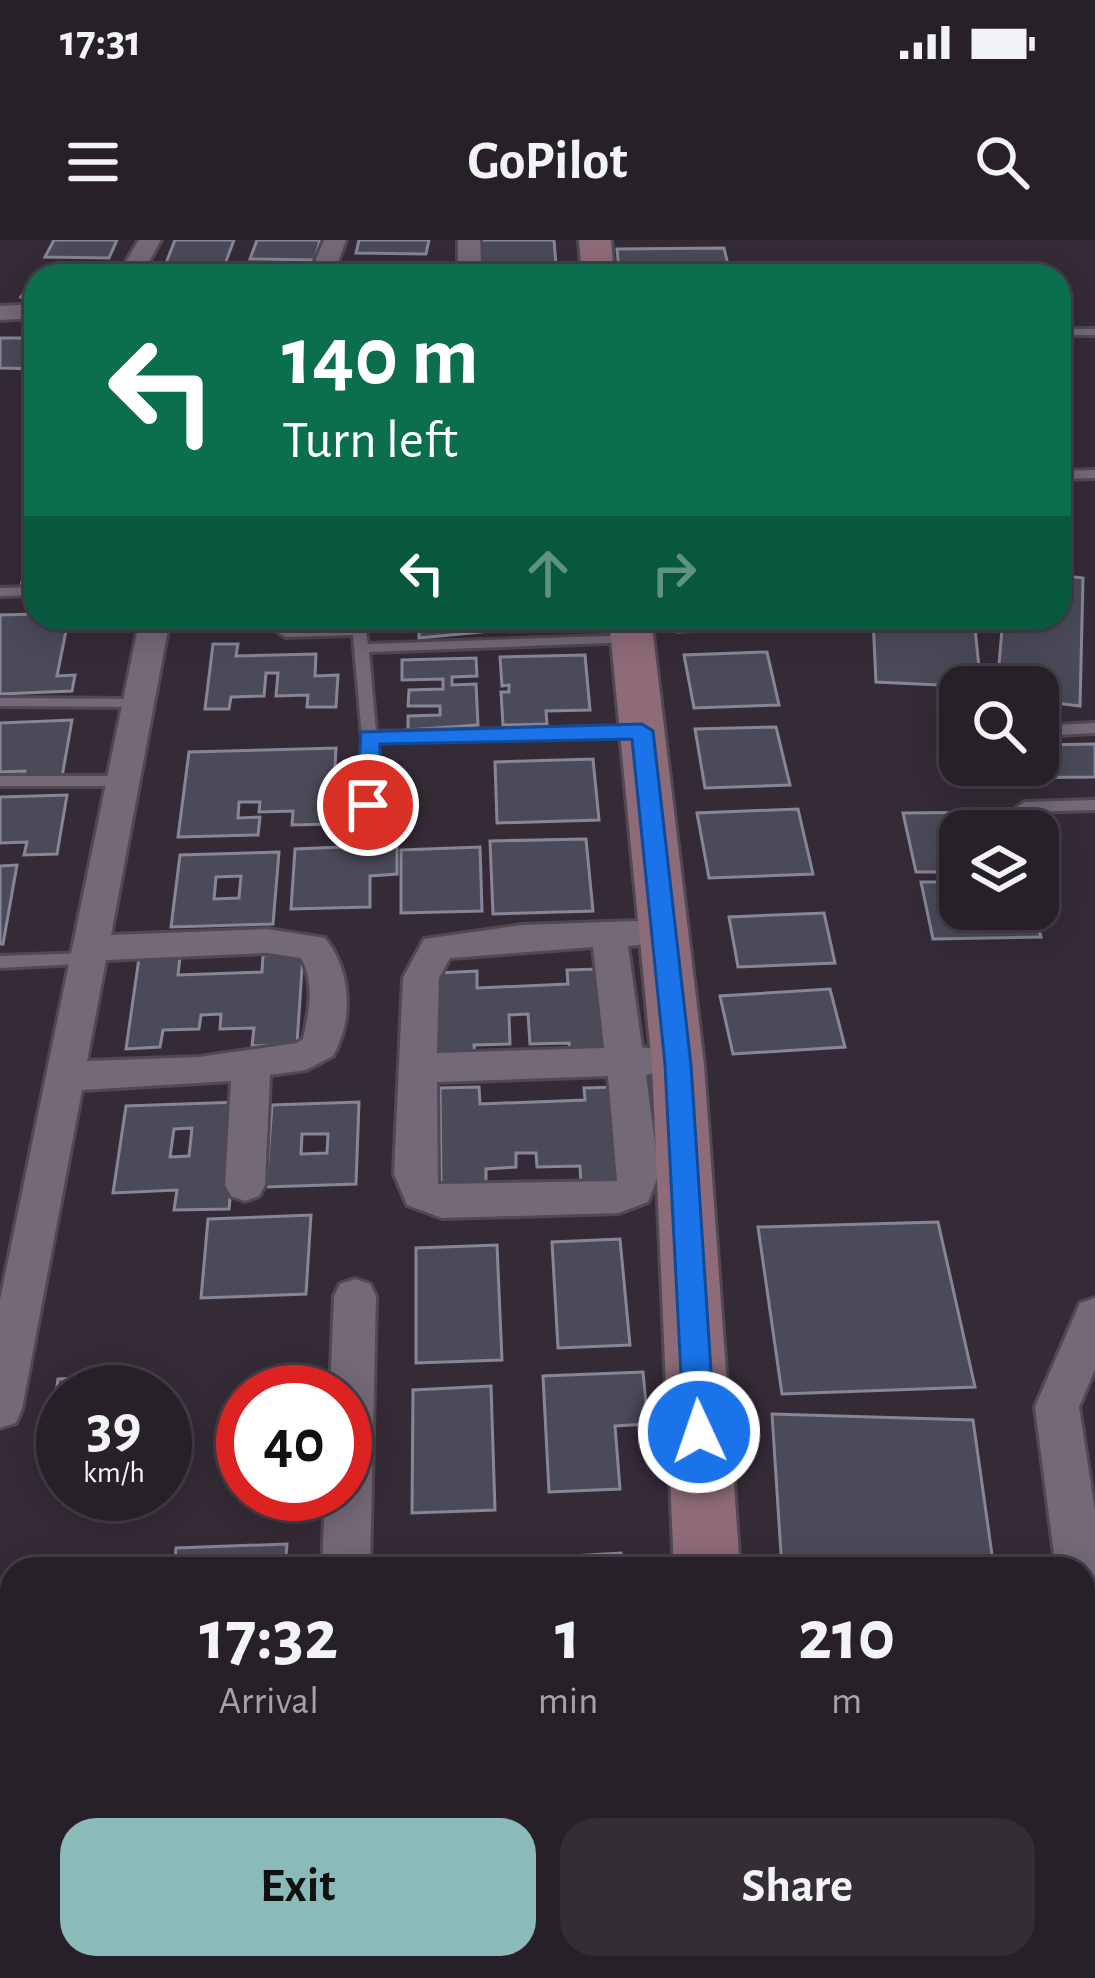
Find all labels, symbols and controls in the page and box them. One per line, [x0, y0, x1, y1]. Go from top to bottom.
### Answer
text: 17:31 [60, 19, 142, 64]
icon: menu [60, 129, 126, 195]
icon: search [969, 129, 1035, 195]
text: GoPilot [467, 135, 628, 189]
icon: left [84, 312, 240, 468]
text: 140 m [282, 316, 479, 400]
text: Turn left [282, 414, 458, 468]
icon: left [389, 540, 455, 606]
icon: ahead [515, 540, 581, 606]
icon: right [641, 540, 707, 606]
map controls [939, 666, 1059, 930]
button: search [939, 666, 1059, 786]
pin [317, 754, 419, 856]
icon: arrive [335, 772, 401, 838]
button: layers [939, 810, 1059, 930]
speed limit sign: 40 [216, 1365, 372, 1521]
position arrow [636, 1369, 762, 1495]
text: 39 [87, 1398, 141, 1458]
text: km/h [83, 1458, 145, 1488]
text: 17:32 [200, 1600, 338, 1672]
text: 1 [555, 1600, 581, 1672]
text: 210 [798, 1600, 895, 1672]
text: Arrival [219, 1682, 319, 1721]
text: min [538, 1682, 598, 1721]
text: m [831, 1682, 862, 1721]
button: Exit [60, 1818, 536, 1956]
button: Share [560, 1818, 1035, 1956]

